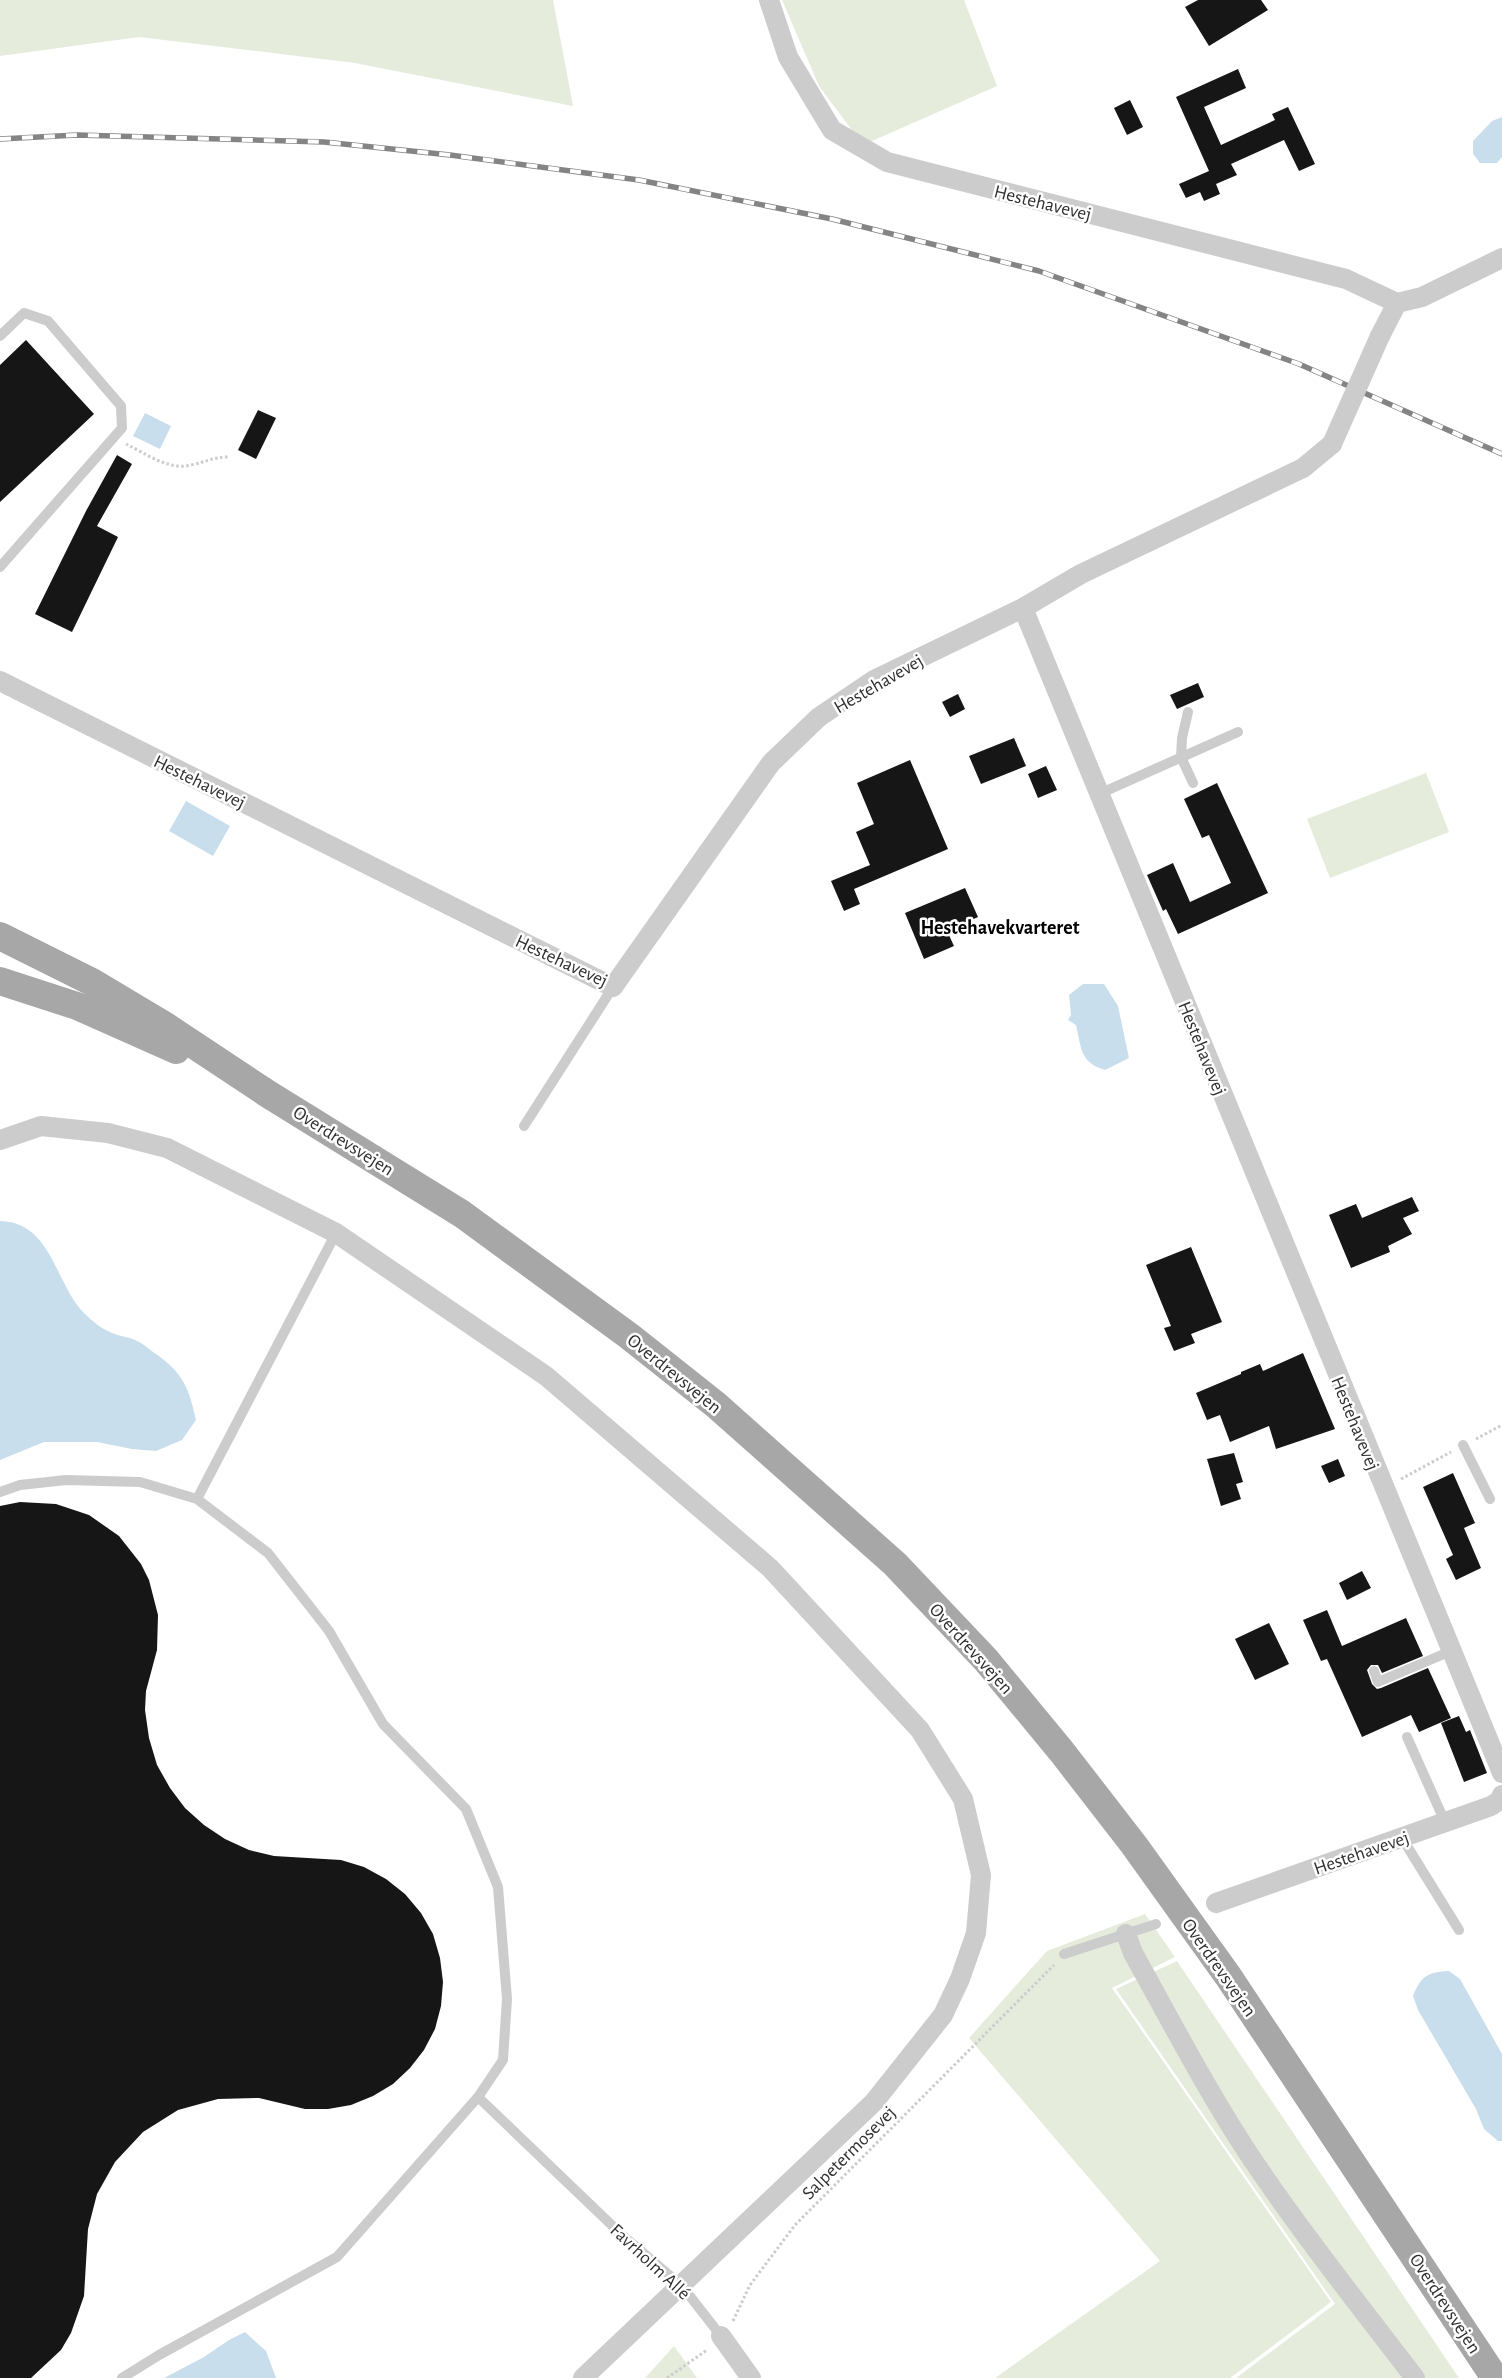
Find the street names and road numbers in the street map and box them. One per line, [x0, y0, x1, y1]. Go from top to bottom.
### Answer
street label: Hestehavevej [992, 182, 1093, 225]
street label: Hestehavevej [831, 651, 927, 717]
street label: Hestehavevej [150, 752, 248, 813]
street label: Hestehavevej [512, 932, 610, 991]
street label: Hestehavevej [1174, 999, 1229, 1098]
street label: Overdrevsvejen [290, 1103, 397, 1180]
street label: Overdrevsvejen [624, 1331, 725, 1418]
street label: Hestehavevej [1327, 1374, 1382, 1473]
street label: Overdrevsvejen [925, 1600, 1016, 1698]
street label: Hestehavevej [1311, 1828, 1412, 1879]
street label: Overdrevsvejen [1178, 1915, 1259, 2020]
street label: Salpetermosevej [799, 2103, 899, 2203]
street label: Favrholm Allé [606, 2220, 694, 2304]
street label: Overdrevsvejen [1406, 2251, 1484, 2357]

